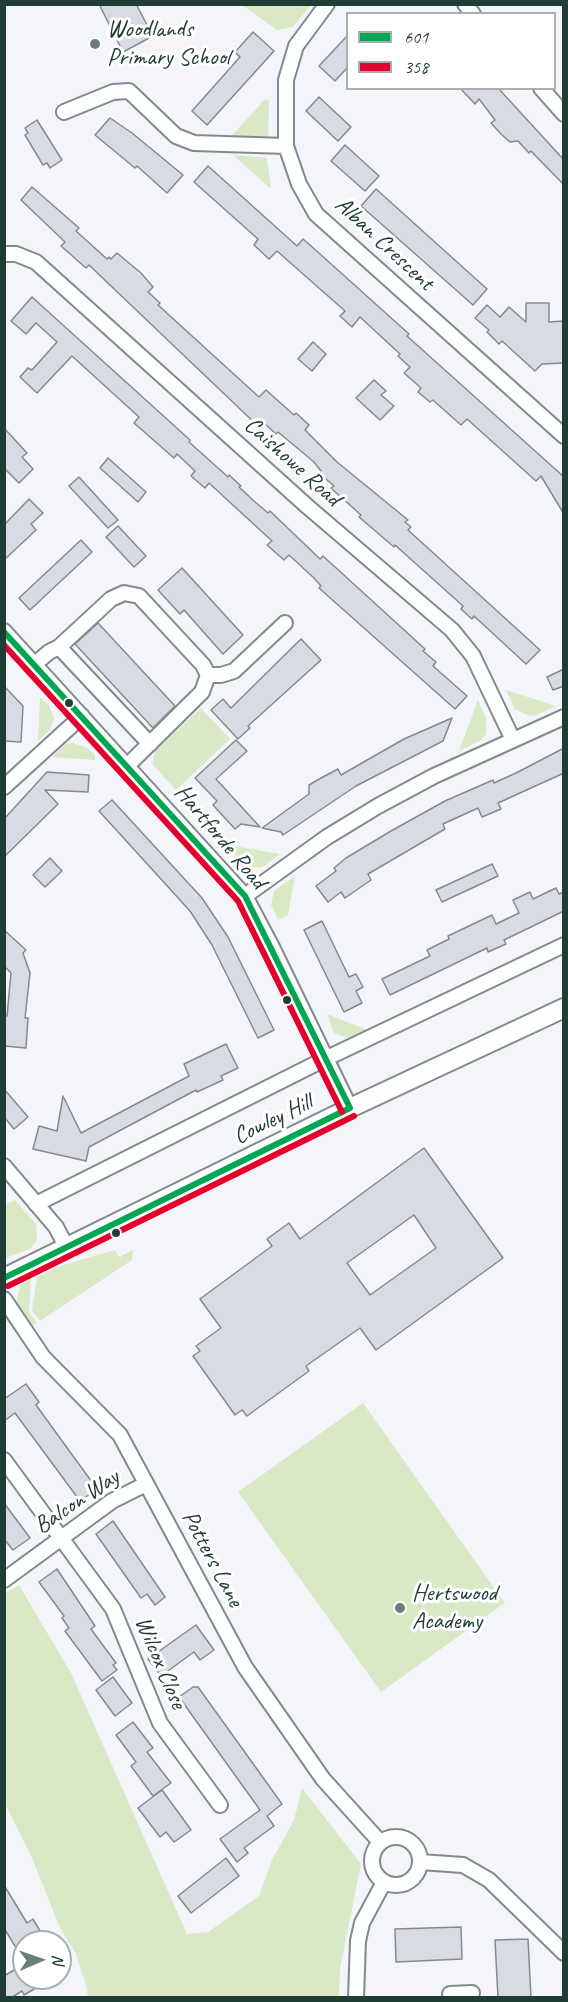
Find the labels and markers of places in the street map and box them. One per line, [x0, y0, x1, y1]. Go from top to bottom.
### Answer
place label: Woodlands Primary School [107, 16, 230, 72]
marker: Woodlands Primary School [88, 37, 102, 51]
unlabelled marker [63, 697, 75, 709]
unlabelled marker [281, 994, 293, 1006]
unlabelled marker [110, 1227, 122, 1239]
place label: Hertswood Academy [412, 1580, 497, 1636]
marker: Hertswood Academy [393, 1601, 407, 1615]

